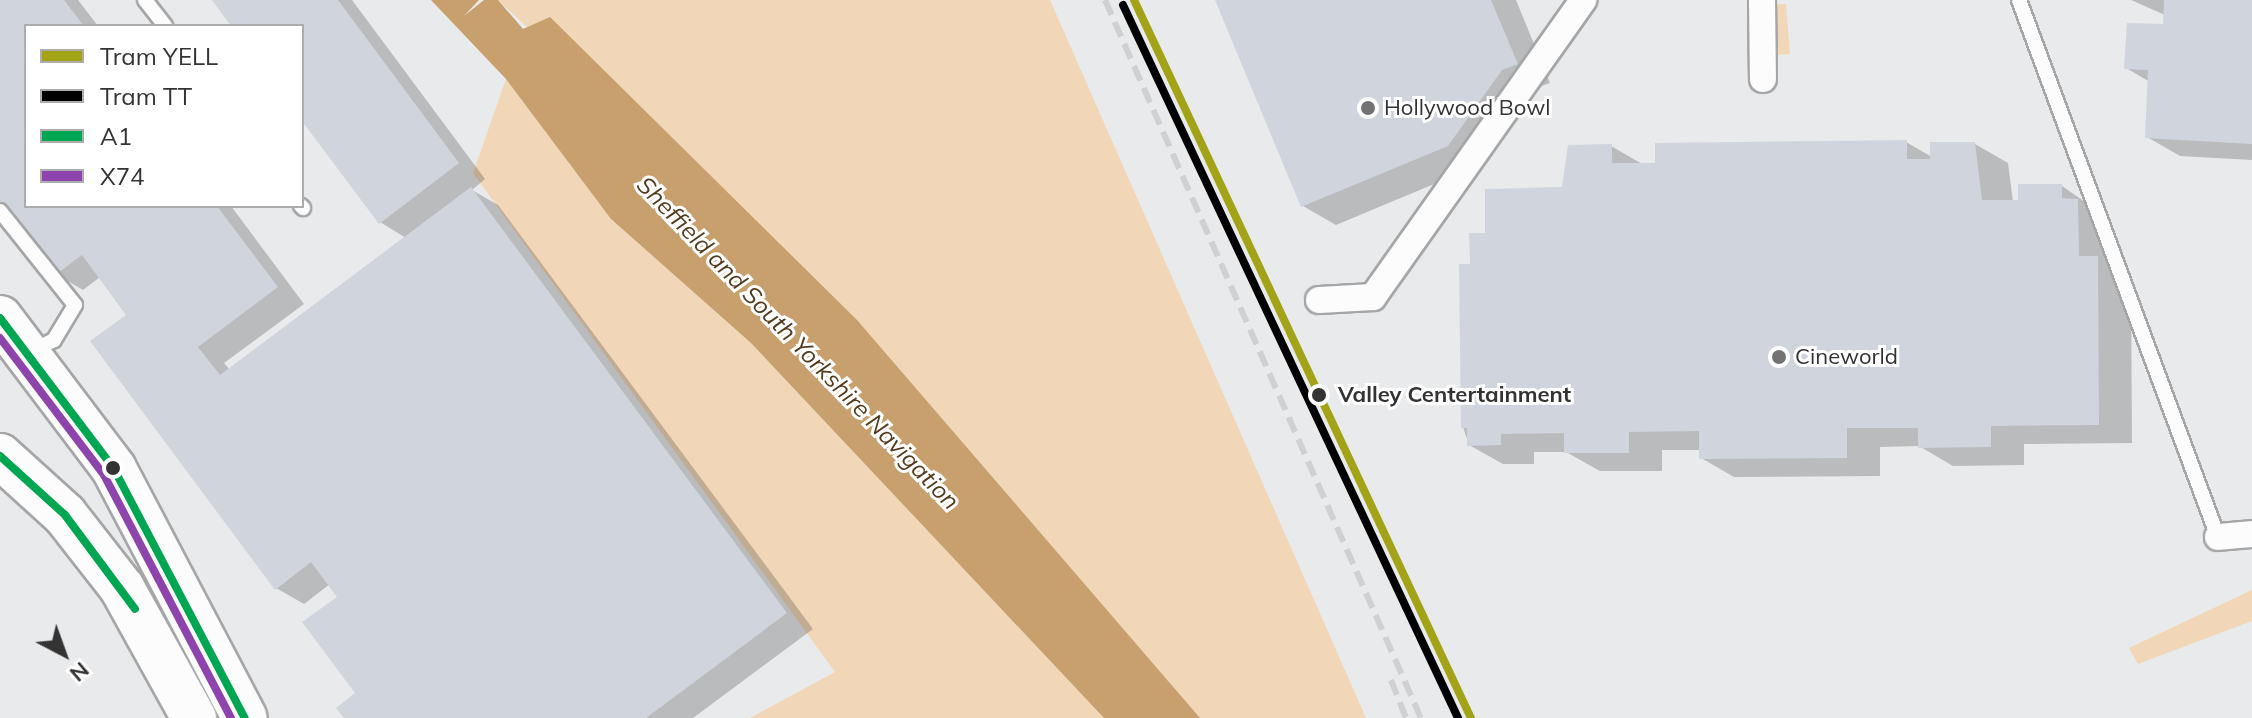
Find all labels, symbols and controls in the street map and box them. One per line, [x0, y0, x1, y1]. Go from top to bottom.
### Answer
legend [24, 24, 304, 208]
text: Tram YELL [100, 41, 218, 71]
text: Tram TT [100, 81, 192, 111]
place label: Hollywood Bowl [1384, 95, 1551, 121]
marker: Hollywood Bowl [1359, 99, 1377, 117]
text: A1 [100, 121, 132, 151]
text: X74 [100, 161, 144, 191]
water label: Sheffield and South Yorkshire Navigation [631, 171, 965, 515]
place label: Cineworld [1795, 344, 1898, 370]
marker: Cineworld [1770, 348, 1788, 366]
place label: Valley Centertainment [1338, 382, 1571, 408]
marker: Valley Centertainment [1307, 383, 1331, 407]
unlabelled marker [105, 460, 121, 476]
north arrow [24, 614, 104, 694]
text: N [64, 656, 95, 688]

